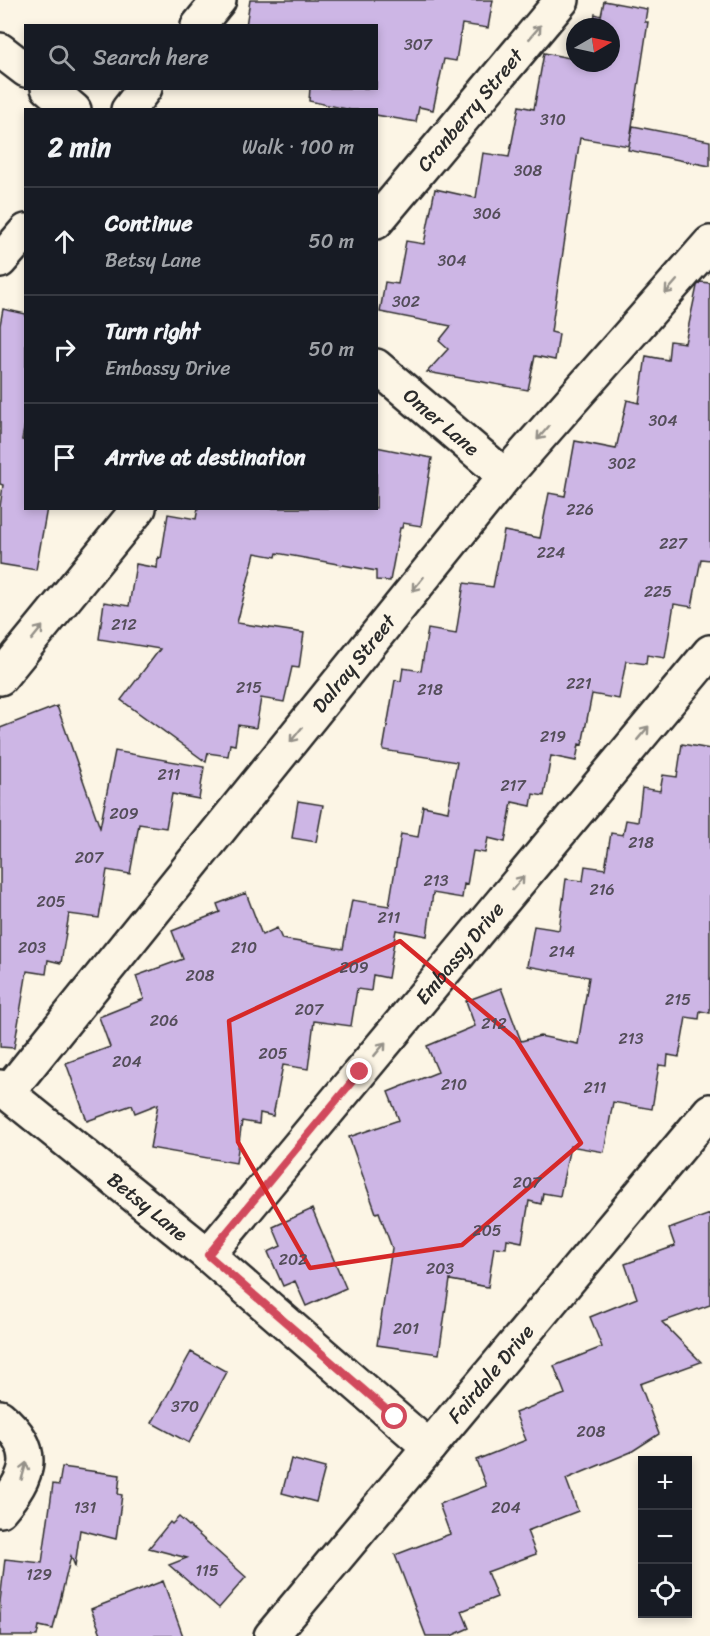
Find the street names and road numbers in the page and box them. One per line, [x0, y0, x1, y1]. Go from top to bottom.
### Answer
street label: Cranberry Street [408, 40, 533, 180]
street label: Omer Lane [395, 379, 488, 466]
street label: Dalray Street [303, 606, 406, 721]
street label: Embassy Drive [406, 894, 513, 1013]
street label: Betsy Lane [99, 1163, 196, 1251]
street label: Fairdale Drive [438, 1316, 543, 1432]

